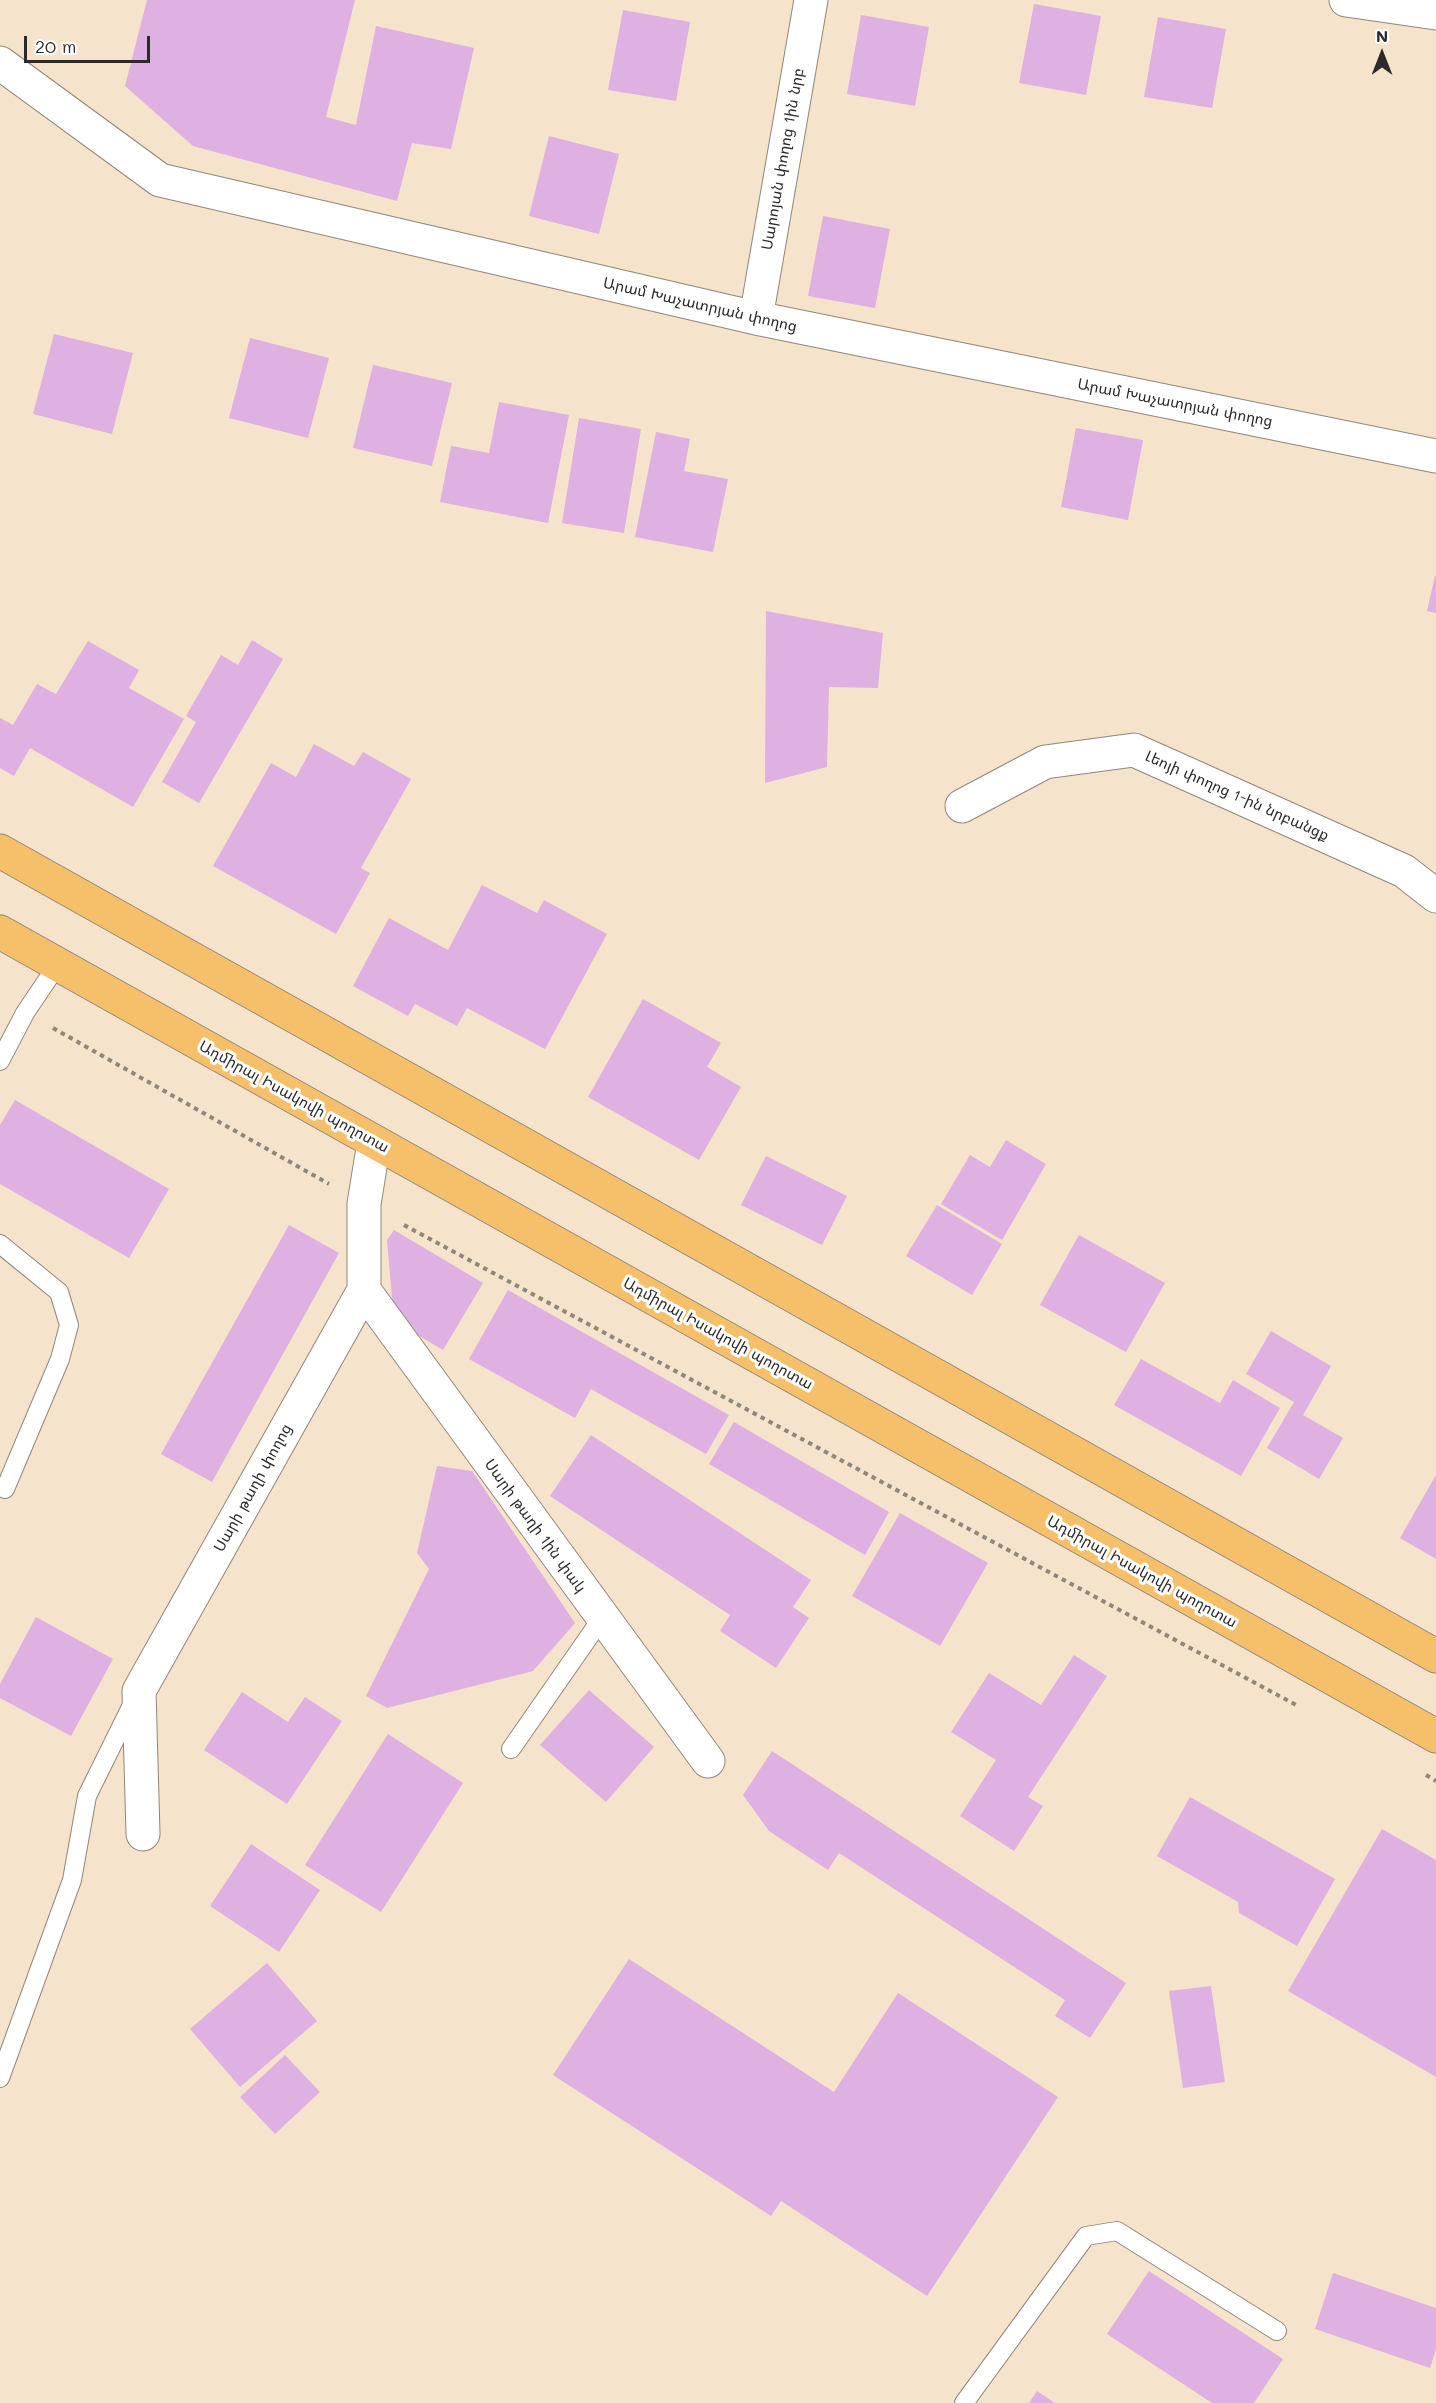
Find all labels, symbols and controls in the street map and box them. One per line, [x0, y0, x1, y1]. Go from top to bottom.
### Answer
scale bar [27, 24, 153, 62]
north arrow [1352, 24, 1412, 84]
text: N [1376, 25, 1388, 46]
text: 20 m [35, 34, 76, 58]
street label: Սարոյան փողոց 1ին նրբ [758, 66, 808, 252]
street label: Արամ Խաչատրյան փողոց [601, 274, 799, 336]
street label: Արամ Խաչատրյան փողոց [1076, 375, 1274, 431]
street label: Լեոյի փողոց 1-ին նրբանցք [1142, 747, 1332, 845]
street label: Ադմիրալ Իսակովի պողոտա [196, 1037, 392, 1157]
street label: Ադմիրալ Իսակովի պողոտա [620, 1274, 816, 1394]
street label: Սարի թաղի փողոց [210, 1421, 296, 1555]
street label: Սարի թաղի 1ին փակ [481, 1456, 589, 1596]
street label: Ադմիրալ Իսակովի պողոտա [1044, 1512, 1240, 1632]

